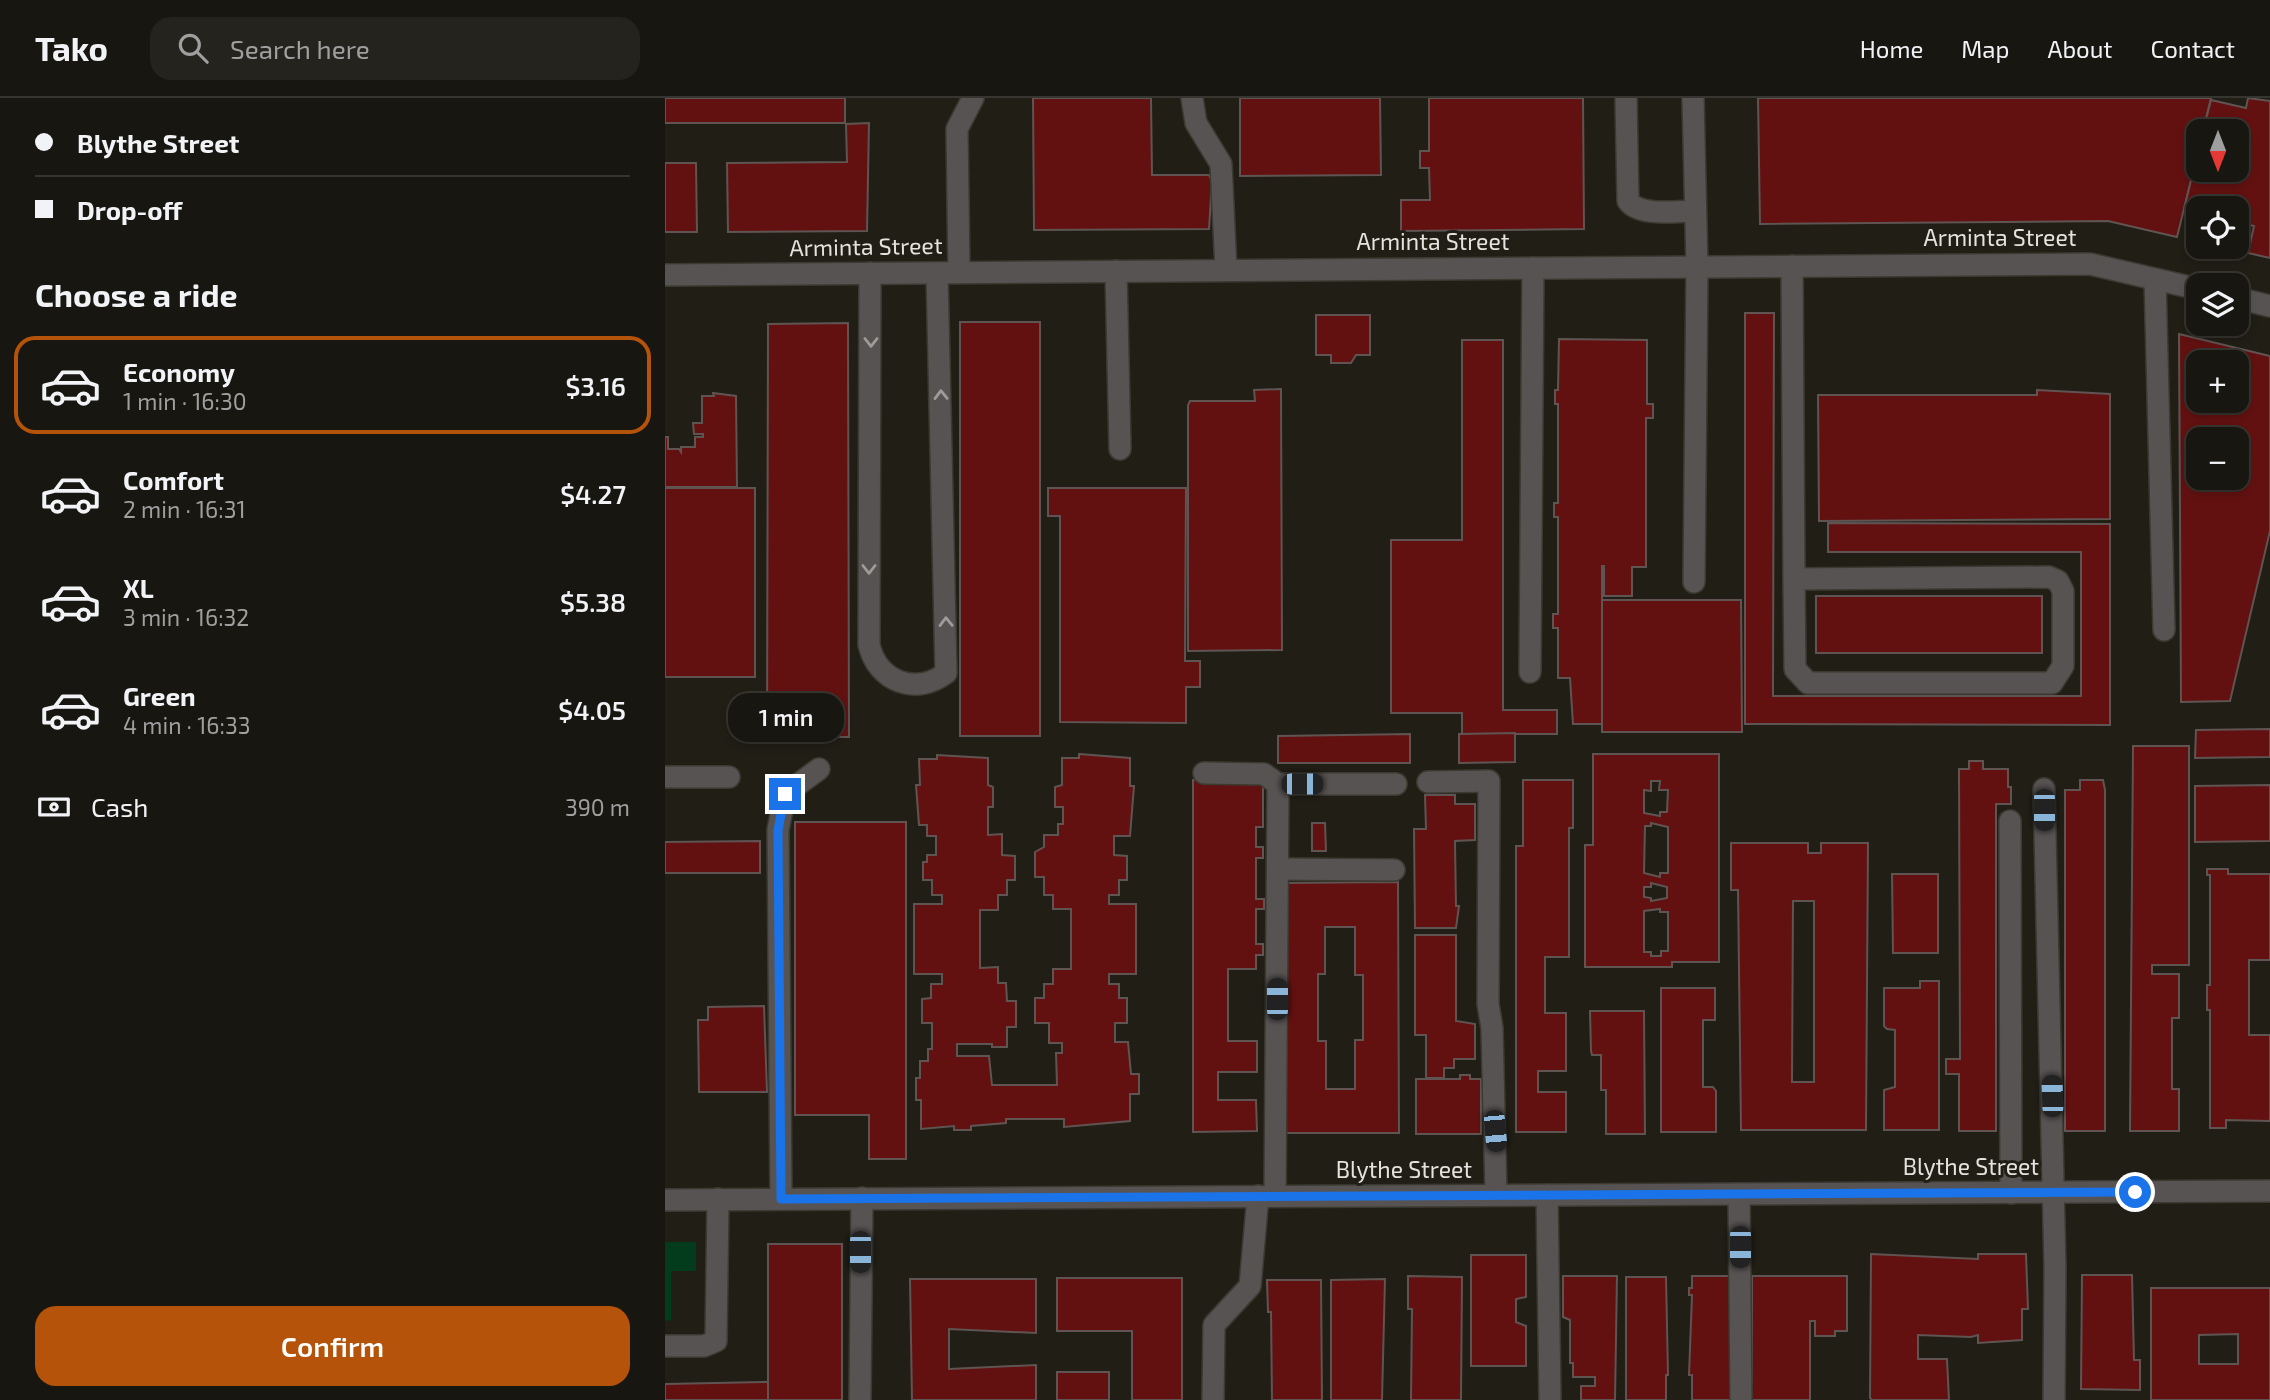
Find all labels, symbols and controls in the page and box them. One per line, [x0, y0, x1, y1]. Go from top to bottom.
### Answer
search box [150, 17, 640, 80]
text: Tako [35, 28, 108, 68]
icon: search [174, 29, 212, 67]
text: Search here [230, 33, 370, 64]
text: Home [1860, 34, 1923, 63]
text: Map [1961, 34, 2009, 63]
text: About [2047, 34, 2113, 63]
text: Contact [2151, 34, 2235, 63]
north arrow [2186, 119, 2249, 182]
map controls [2186, 119, 2249, 490]
text: Blythe Street [77, 127, 240, 158]
text: Drop-off [77, 194, 182, 225]
button: locate [2186, 196, 2249, 259]
street label: Arminta Street [1923, 223, 2077, 251]
street label: Arminta Street [1356, 227, 1510, 255]
street label: Arminta Street [789, 231, 943, 261]
button: layers [2186, 273, 2249, 336]
text: Choose a ride [35, 275, 238, 313]
one-way arrow [863, 337, 879, 347]
button: + [2186, 350, 2249, 413]
icon: car [39, 354, 102, 417]
text: Economy [123, 356, 235, 387]
text: $3.16 [565, 370, 626, 401]
text: 1 min · 16:30 [123, 387, 247, 415]
one-way arrow [933, 389, 949, 400]
button: − [2186, 427, 2249, 490]
icon: car [39, 462, 102, 525]
text: Comfort [123, 464, 224, 495]
text: $4.27 [560, 478, 626, 509]
text: 2 min · 16:31 [123, 495, 246, 523]
one-way arrow [861, 564, 877, 575]
icon: car [39, 570, 102, 633]
text: XL [123, 572, 154, 603]
text: $5.38 [560, 586, 626, 617]
text: 3 min · 16:32 [123, 603, 249, 631]
one-way arrow [939, 617, 954, 628]
icon: car [39, 678, 102, 741]
text: Green [123, 680, 196, 711]
callout: 1 min [727, 692, 843, 742]
text: $4.05 [558, 694, 626, 725]
text: 1 min [759, 703, 813, 731]
text: 4 min · 16:33 [123, 711, 251, 739]
car [1282, 774, 1324, 795]
route end [769, 778, 801, 810]
icon: cash [35, 788, 73, 826]
car [2034, 789, 2055, 831]
text: Cash [91, 791, 148, 822]
text: 390 m [565, 793, 630, 821]
car [1267, 978, 1288, 1020]
car [2041, 1075, 2064, 1117]
car [1483, 1109, 1508, 1153]
street label: Blythe Street [1903, 1152, 2039, 1180]
street label: Blythe Street [1336, 1155, 1472, 1183]
route start [2119, 1176, 2151, 1208]
car [1730, 1226, 1751, 1268]
car [850, 1231, 871, 1273]
button: Confirm [35, 1306, 630, 1386]

